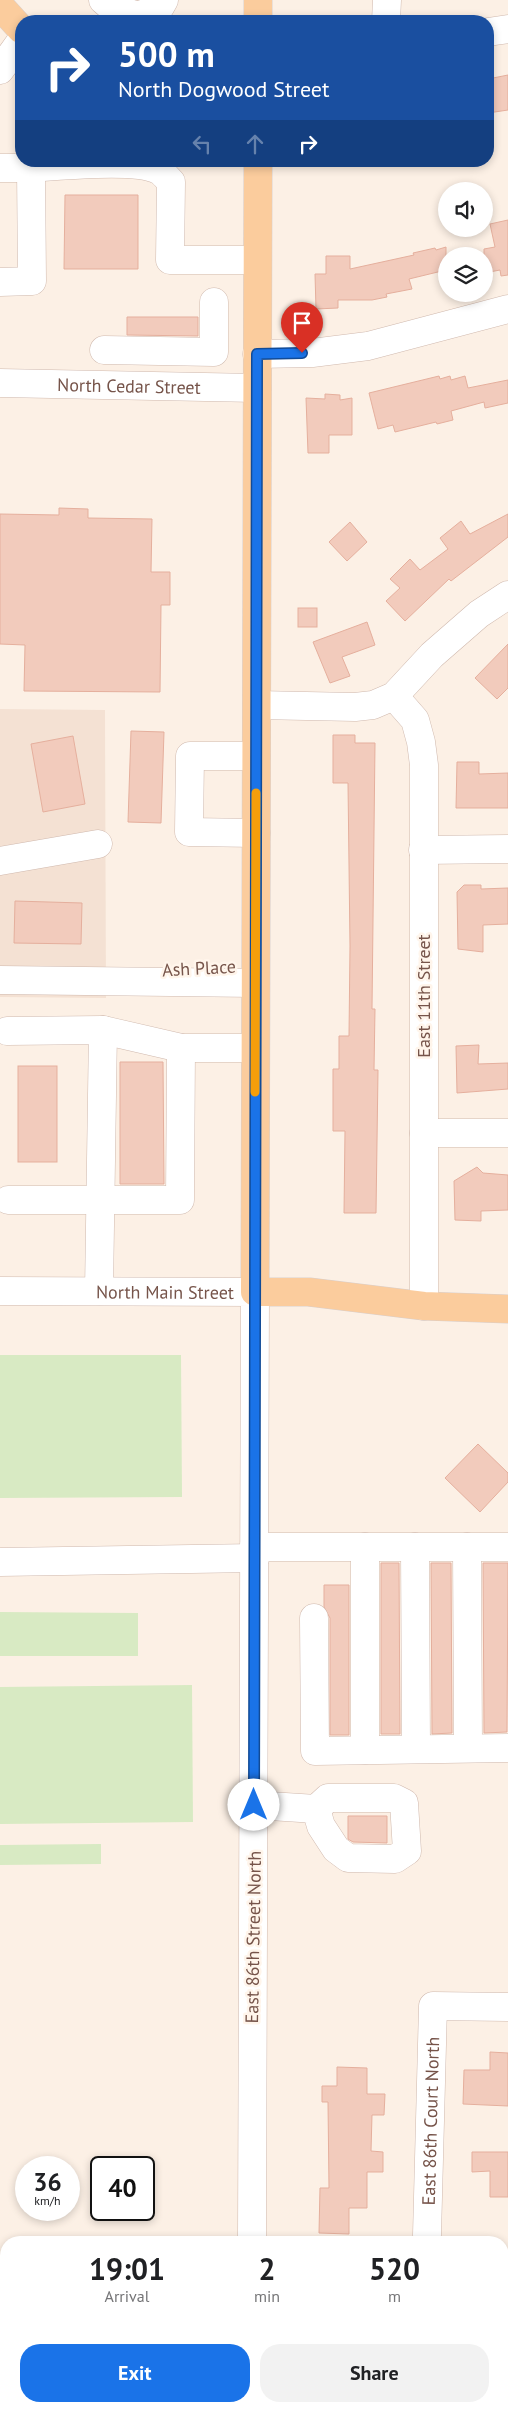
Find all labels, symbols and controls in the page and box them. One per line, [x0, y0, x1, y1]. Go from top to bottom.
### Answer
text: 500 m [118, 31, 215, 77]
icon: right [35, 35, 100, 100]
text: North Dogwood Street [118, 75, 330, 103]
icon: left [188, 130, 216, 158]
icon: ahead [241, 130, 269, 158]
icon: right [294, 130, 322, 158]
map controls [438, 182, 493, 302]
button: sound [438, 182, 493, 237]
button: layers [438, 247, 493, 302]
pin [281, 302, 323, 353]
icon: arrive [288, 309, 316, 337]
street label: North Cedar Street [57, 373, 201, 398]
street label: East 11th Street [412, 934, 435, 1058]
street label: Ash Place [162, 955, 236, 981]
street label: North Main Street [96, 1280, 234, 1303]
position arrow [227, 1778, 279, 1830]
street label: East 86th Street North [240, 1851, 266, 2023]
street label: East 86th Court North [416, 2037, 444, 2206]
speed limit sign: 40 [90, 2156, 155, 2221]
text: 36 [33, 2166, 62, 2198]
text: km/h [34, 2193, 61, 2208]
text: 19:01 [89, 2249, 165, 2288]
text: 2 [259, 2249, 276, 2288]
text: 520 [369, 2249, 420, 2288]
text: Arrival [105, 2286, 149, 2306]
text: min [254, 2286, 280, 2306]
text: m [388, 2286, 401, 2306]
button: Exit [20, 2344, 250, 2402]
button: Share [260, 2344, 489, 2402]

